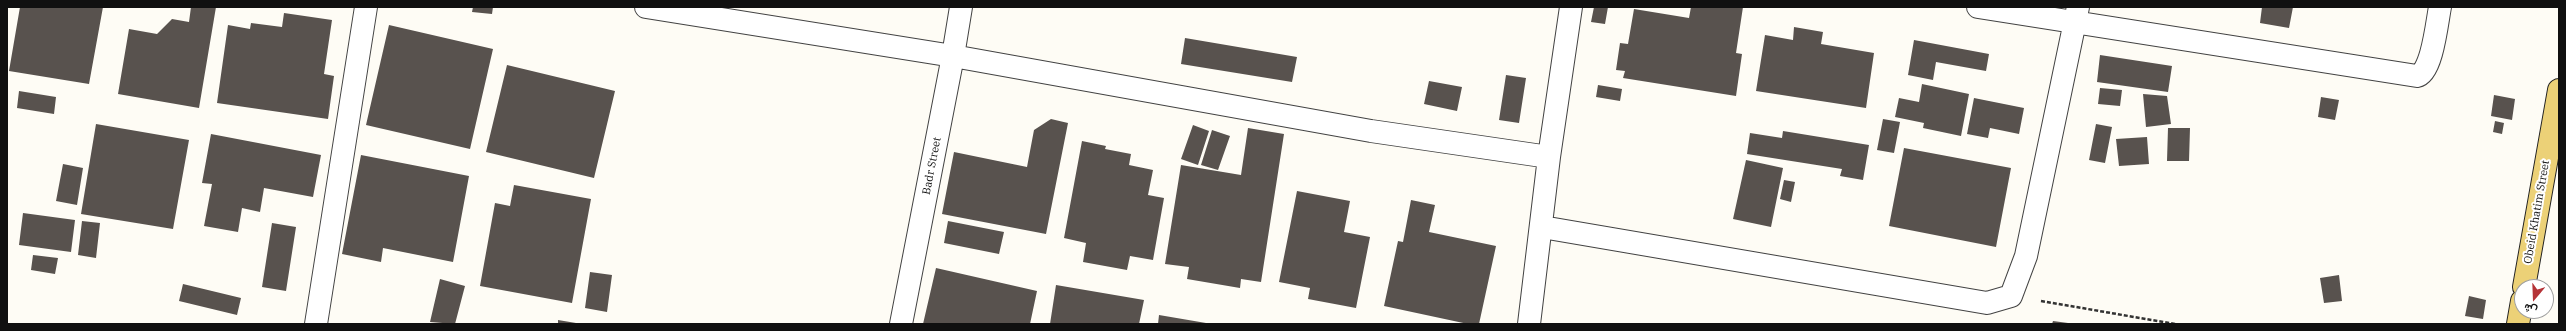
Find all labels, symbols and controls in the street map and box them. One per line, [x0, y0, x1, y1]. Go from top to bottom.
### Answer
street label: Badr Street [920, 136, 944, 196]
street label: Obeid Khatim Street [2521, 159, 2553, 265]
north arrow [2514, 279, 2554, 319]
text: ش [2522, 301, 2539, 318]

